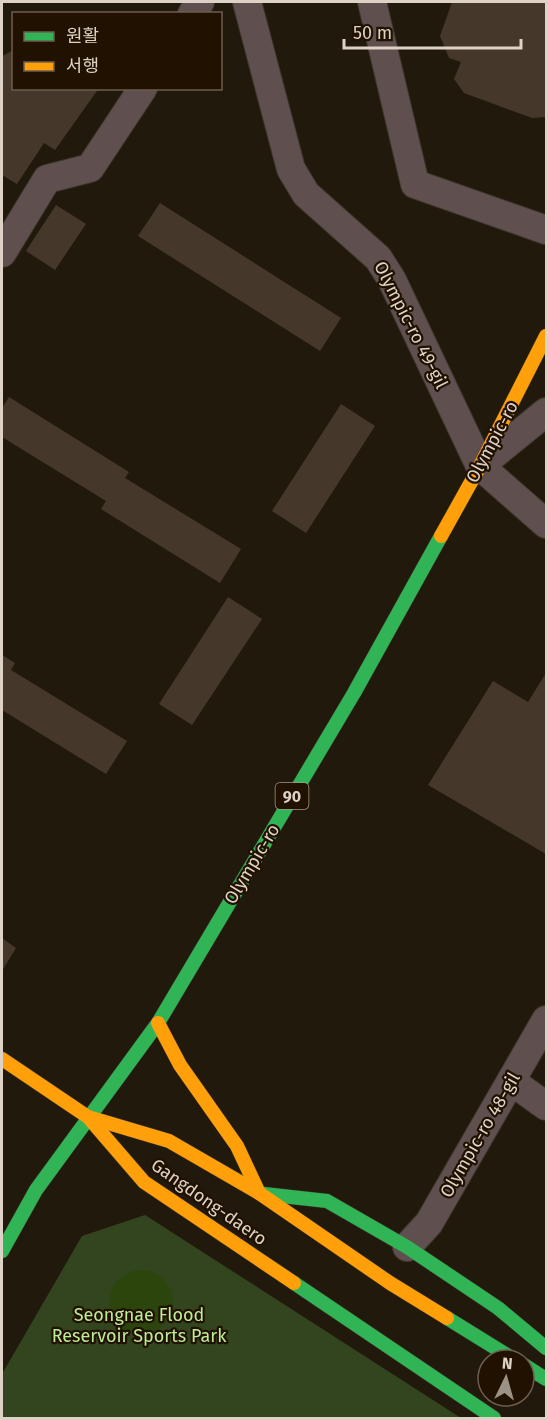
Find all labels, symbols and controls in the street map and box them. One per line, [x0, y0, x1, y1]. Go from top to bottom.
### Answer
legend [12, 12, 222, 90]
scale bar [344, 12, 521, 50]
text: 50 m [353, 22, 392, 44]
text: 원활 [66, 25, 99, 47]
text: 서행 [66, 55, 99, 77]
street label: Olympic-ro 49-gil [369, 258, 453, 392]
street label: Olympic-ro [461, 397, 523, 487]
road number: 90 [276, 783, 308, 809]
street label: Olympic-ro [219, 820, 285, 908]
street label: Olympic-ro 48-gil [435, 1069, 525, 1201]
street label: Gangdong-daero [147, 1154, 271, 1250]
park label: Seongnae Flood Reservoir Sports Park [52, 1304, 227, 1347]
north arrow [476, 1348, 536, 1408]
text: N [501, 1354, 513, 1373]

